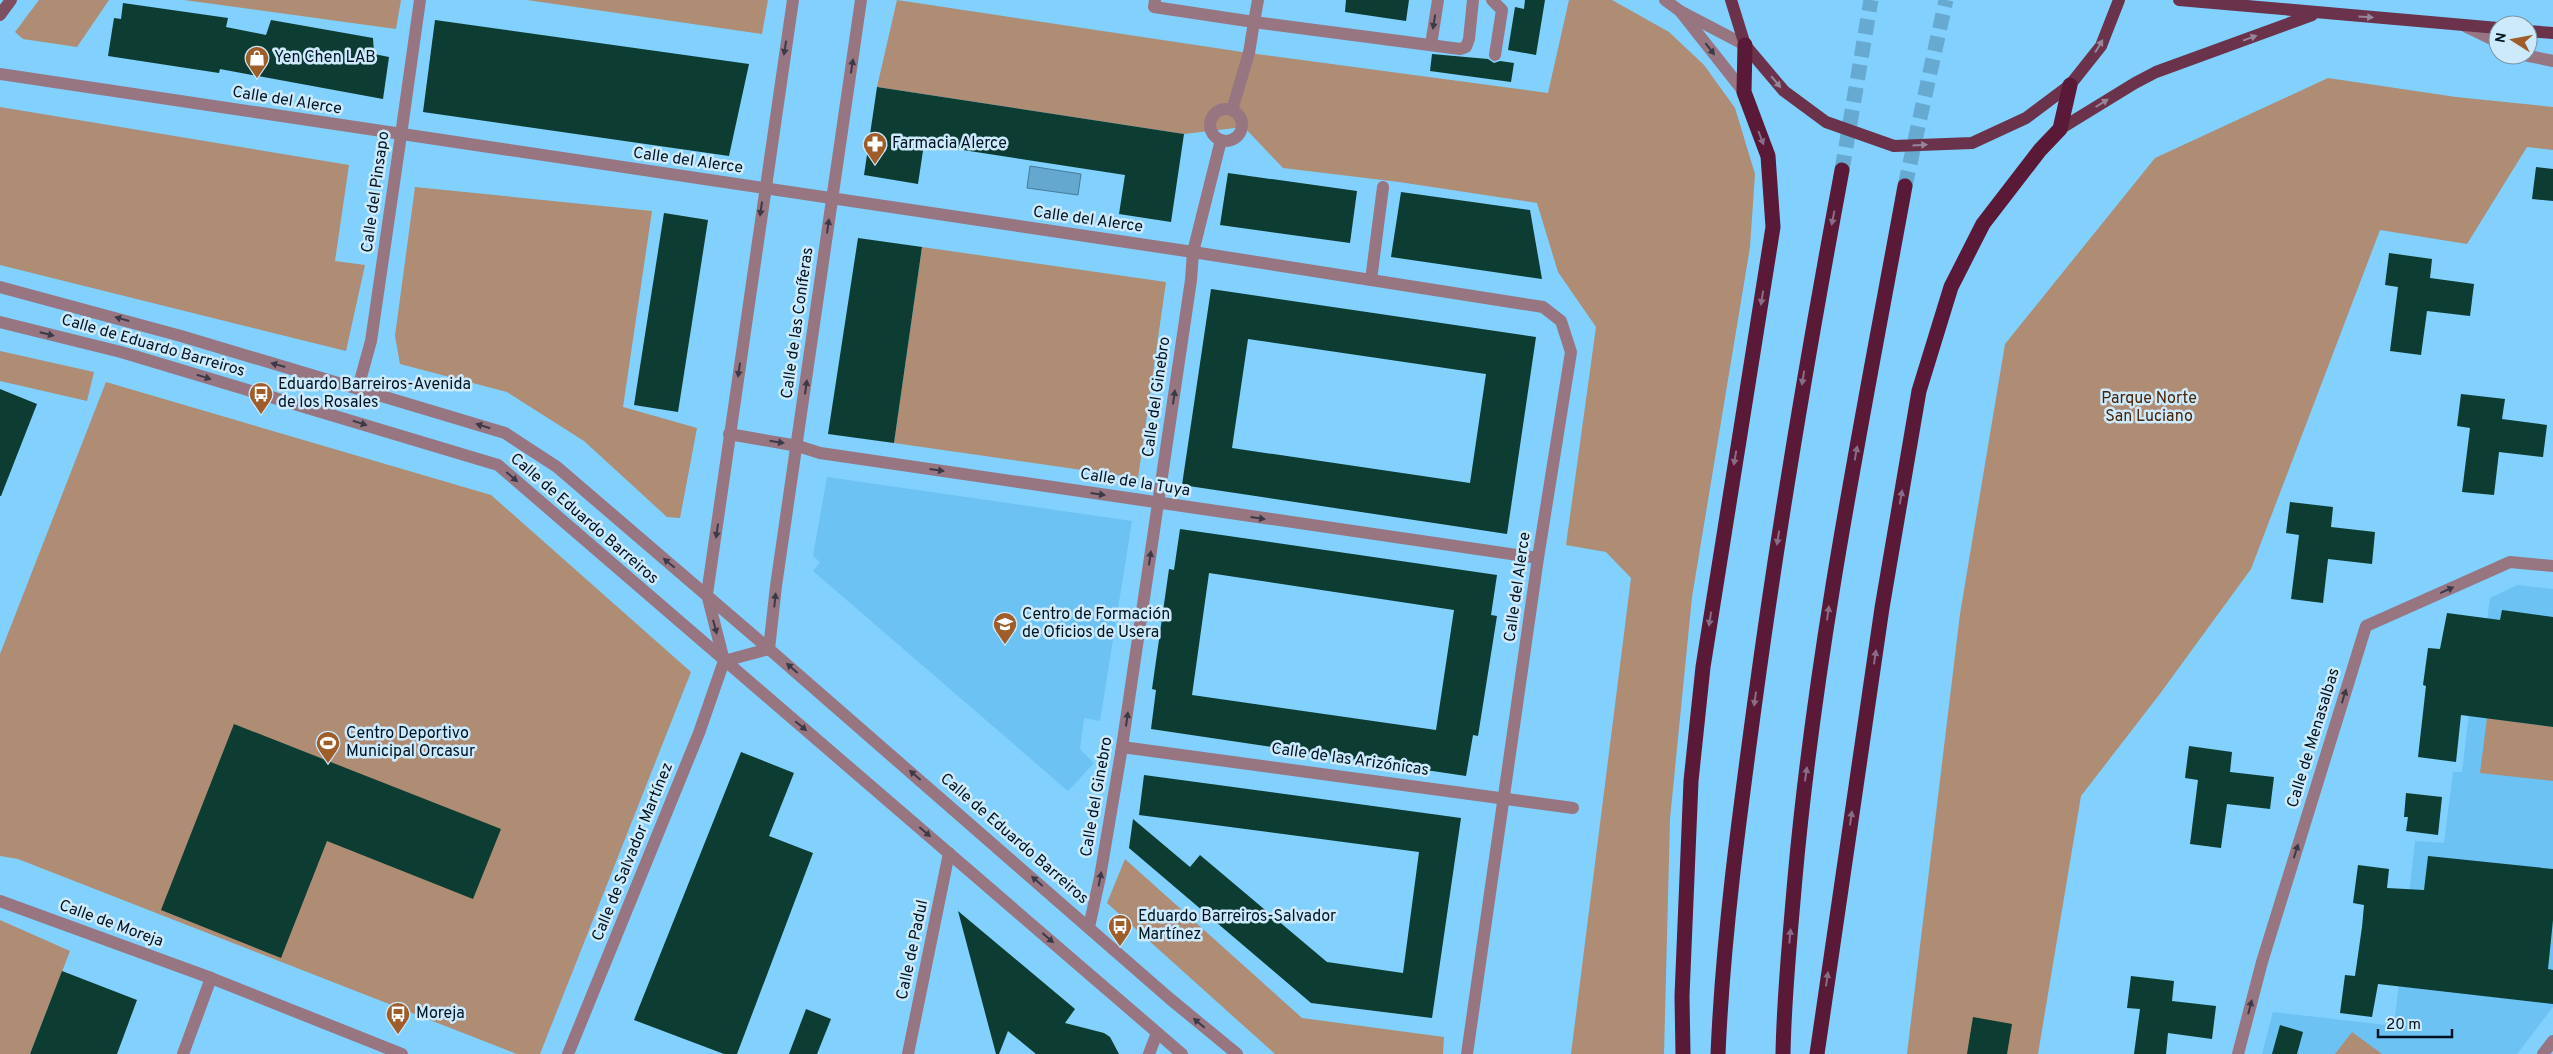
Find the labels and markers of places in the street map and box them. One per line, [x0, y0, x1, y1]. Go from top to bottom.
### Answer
shop icon: Yen Chen LAB [244, 45, 270, 79]
place label: Yen Chen LAB [274, 48, 376, 68]
pharmacy icon: Farmacia Alerce [862, 131, 888, 165]
place label: Farmacia Alerce [892, 134, 1007, 154]
place label: Eduardo Barreiros-Avenida de los Rosales [278, 375, 471, 413]
bus stop icon: Eduardo Barreiros-Avenida de los Rosales [248, 381, 274, 415]
place label: Centro de Formación de Oficios de Usera [1022, 605, 1170, 643]
school or university icon: Centro de Formación de Oficios de Usera [992, 611, 1018, 645]
place label: Centro Deportivo Municipal Orcasur [346, 724, 475, 762]
sports icon: Centro Deportivo Municipal Orcasur [315, 730, 341, 764]
place label: Eduardo Barreiros-Salvador Martínez [1138, 907, 1336, 945]
bus stop icon: Eduardo Barreiros-Salvador Martínez [1107, 913, 1133, 947]
bus stop icon: Moreja [385, 1001, 411, 1035]
place label: Moreja [416, 1004, 465, 1024]

